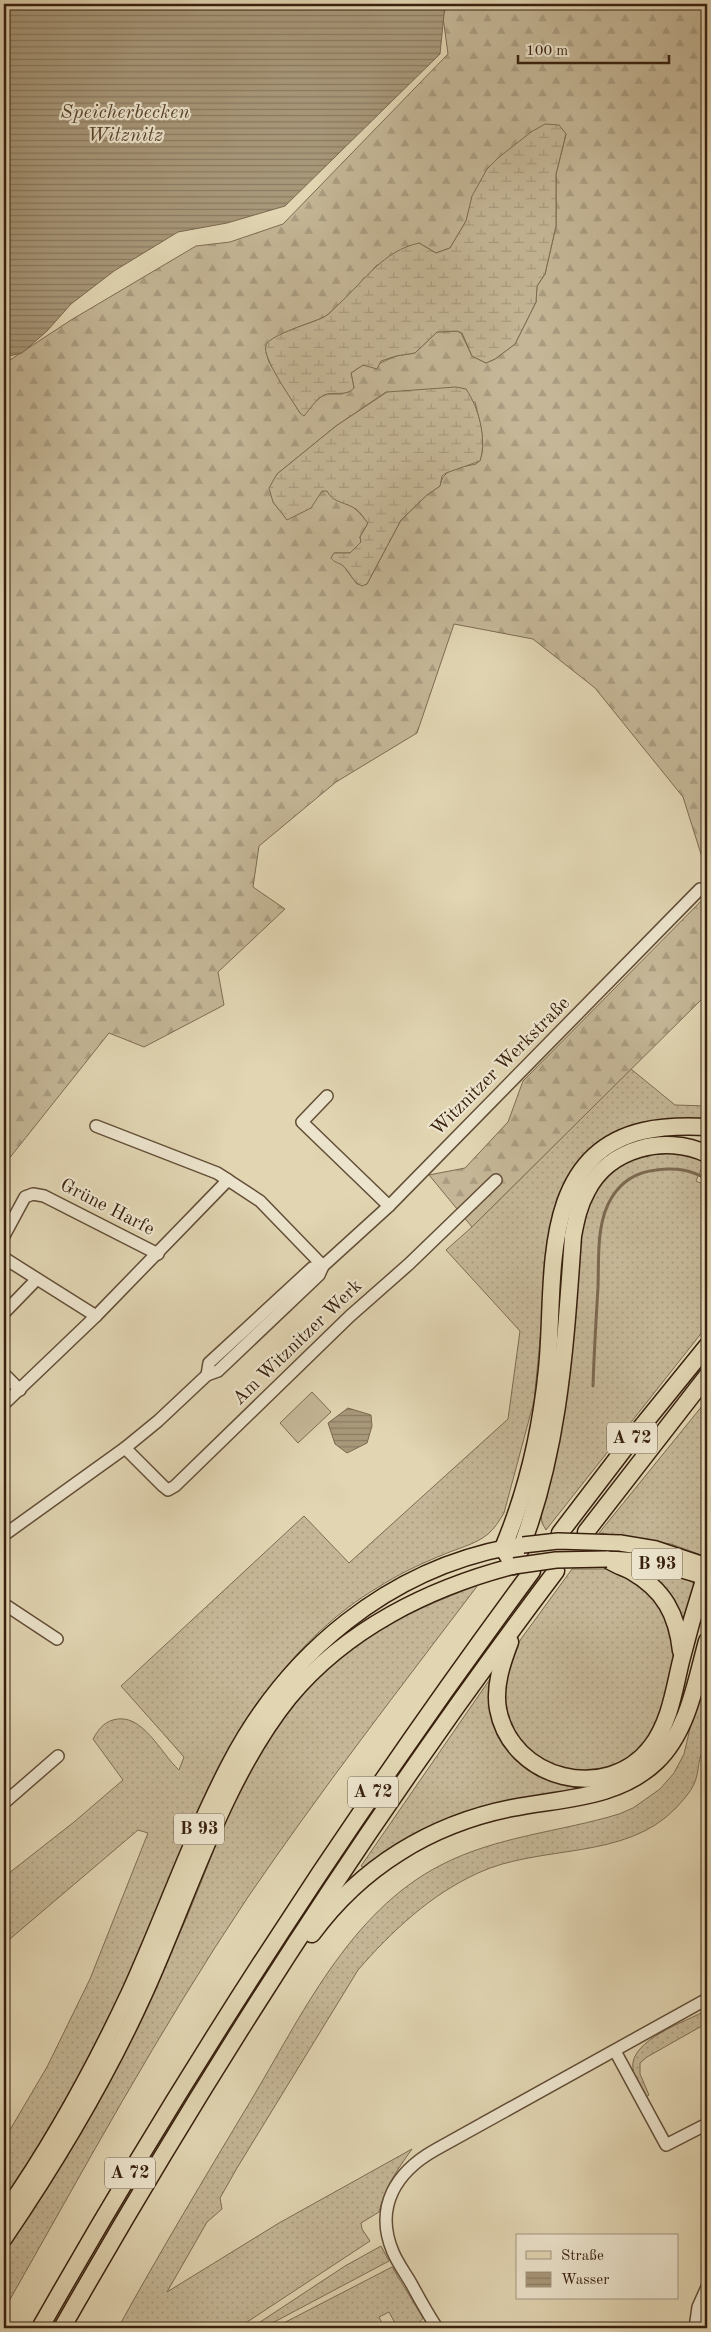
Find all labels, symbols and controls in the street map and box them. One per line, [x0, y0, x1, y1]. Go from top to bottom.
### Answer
scale bar [518, 32, 670, 64]
text: 100 m [526, 44, 568, 59]
water label: Speicherbecken Witznitz [60, 103, 190, 146]
street label: Witznitzer Werkstraße [428, 994, 574, 1140]
street label: Grüne Harfe [57, 1176, 157, 1240]
street label: Am Witznitzer Werk [230, 1276, 366, 1409]
road number: A 72 [607, 1422, 657, 1454]
road number: B 93 [632, 1548, 682, 1580]
road number: A 72 [348, 1776, 398, 1808]
road number: B 93 [174, 1814, 224, 1845]
road number: A 72 [105, 2158, 155, 2188]
legend [516, 2234, 678, 2300]
text: Straße [561, 2249, 604, 2264]
text: Wasser [561, 2273, 609, 2288]

